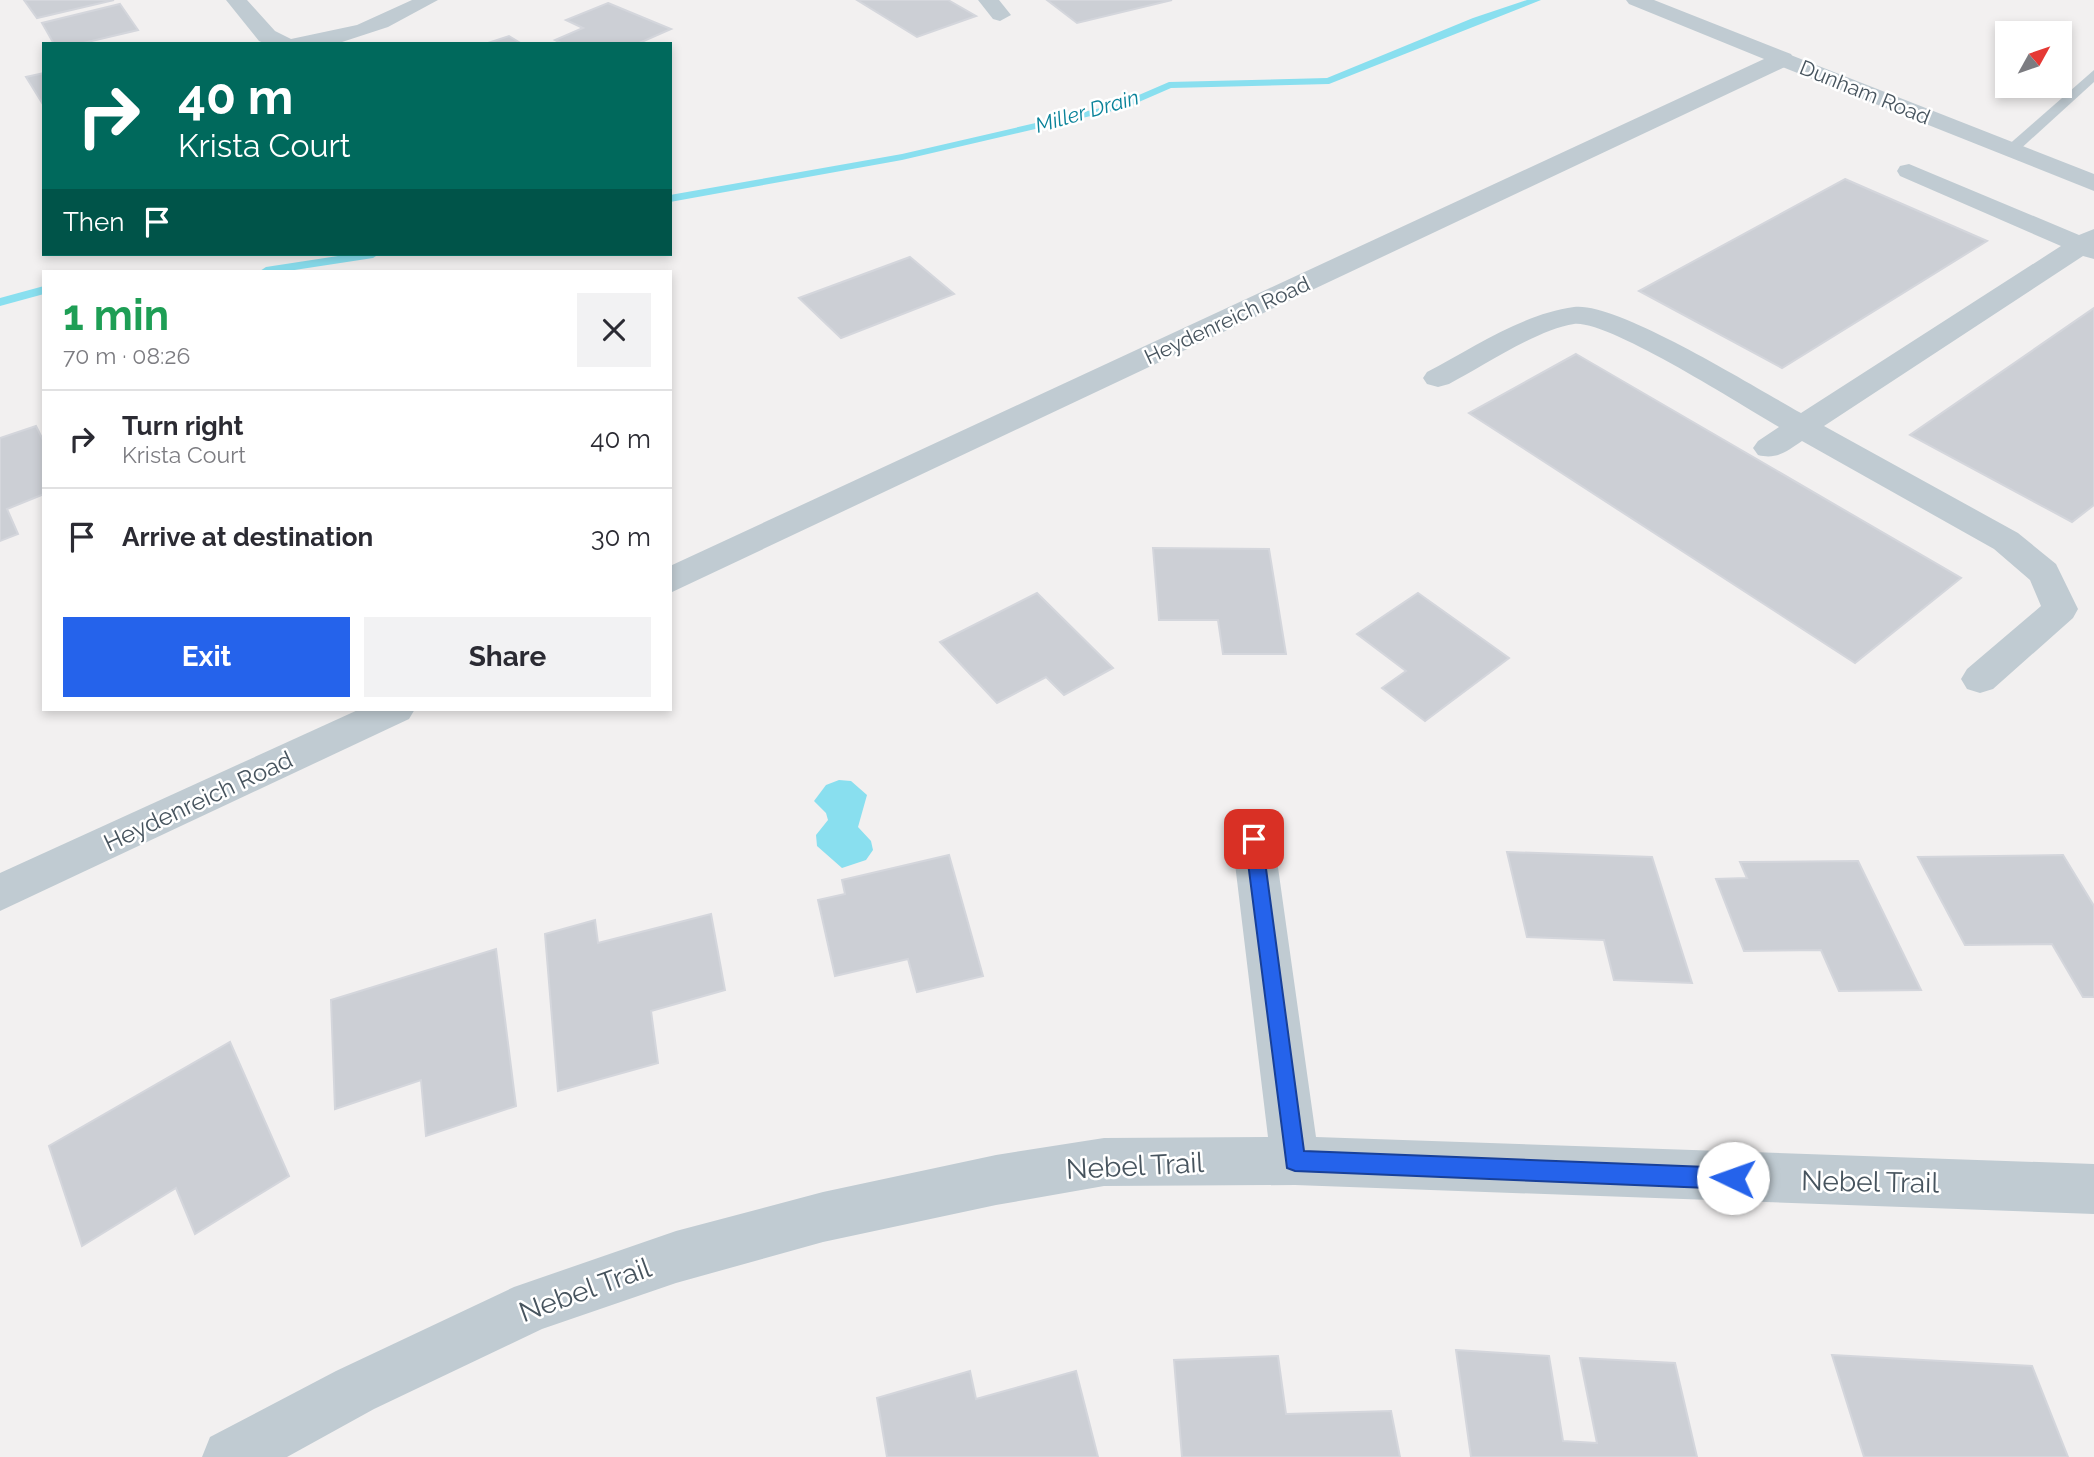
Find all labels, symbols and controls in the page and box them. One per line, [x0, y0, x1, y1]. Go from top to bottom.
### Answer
north arrow [1995, 21, 2072, 98]
map controls [1995, 21, 2072, 98]
street label: Dunham Road [1796, 54, 1934, 130]
text: 40 m [178, 68, 293, 125]
icon: right [63, 70, 154, 161]
water label: Miller Drain [1032, 84, 1142, 138]
text: Krista Court [178, 127, 351, 164]
icon: arrive [138, 203, 176, 241]
text: Then [63, 207, 124, 237]
street label: Heydenreich Road [1140, 271, 1314, 369]
text: 1 min [63, 291, 169, 340]
button: close [577, 293, 651, 367]
text: 70 m · 08:26 [63, 342, 190, 369]
text: Turn right [122, 411, 243, 441]
icon: right [63, 420, 101, 458]
text: 40 m [590, 424, 651, 454]
text: Krista Court [122, 441, 246, 468]
icon: arrive [63, 518, 101, 556]
text: Arrive at destination [122, 522, 373, 552]
text: 30 m [591, 522, 651, 552]
button: Exit [63, 617, 350, 697]
button: Share [364, 617, 651, 697]
street label: Heydenreich Road [99, 745, 297, 857]
pin [1224, 809, 1284, 869]
icon: arrive [1235, 820, 1273, 858]
position arrow [1696, 1141, 1770, 1215]
street label: Nebel Trail [1065, 1146, 1205, 1186]
street label: Nebel Trail [1801, 1164, 1940, 1200]
street label: Nebel Trail [515, 1251, 656, 1329]

